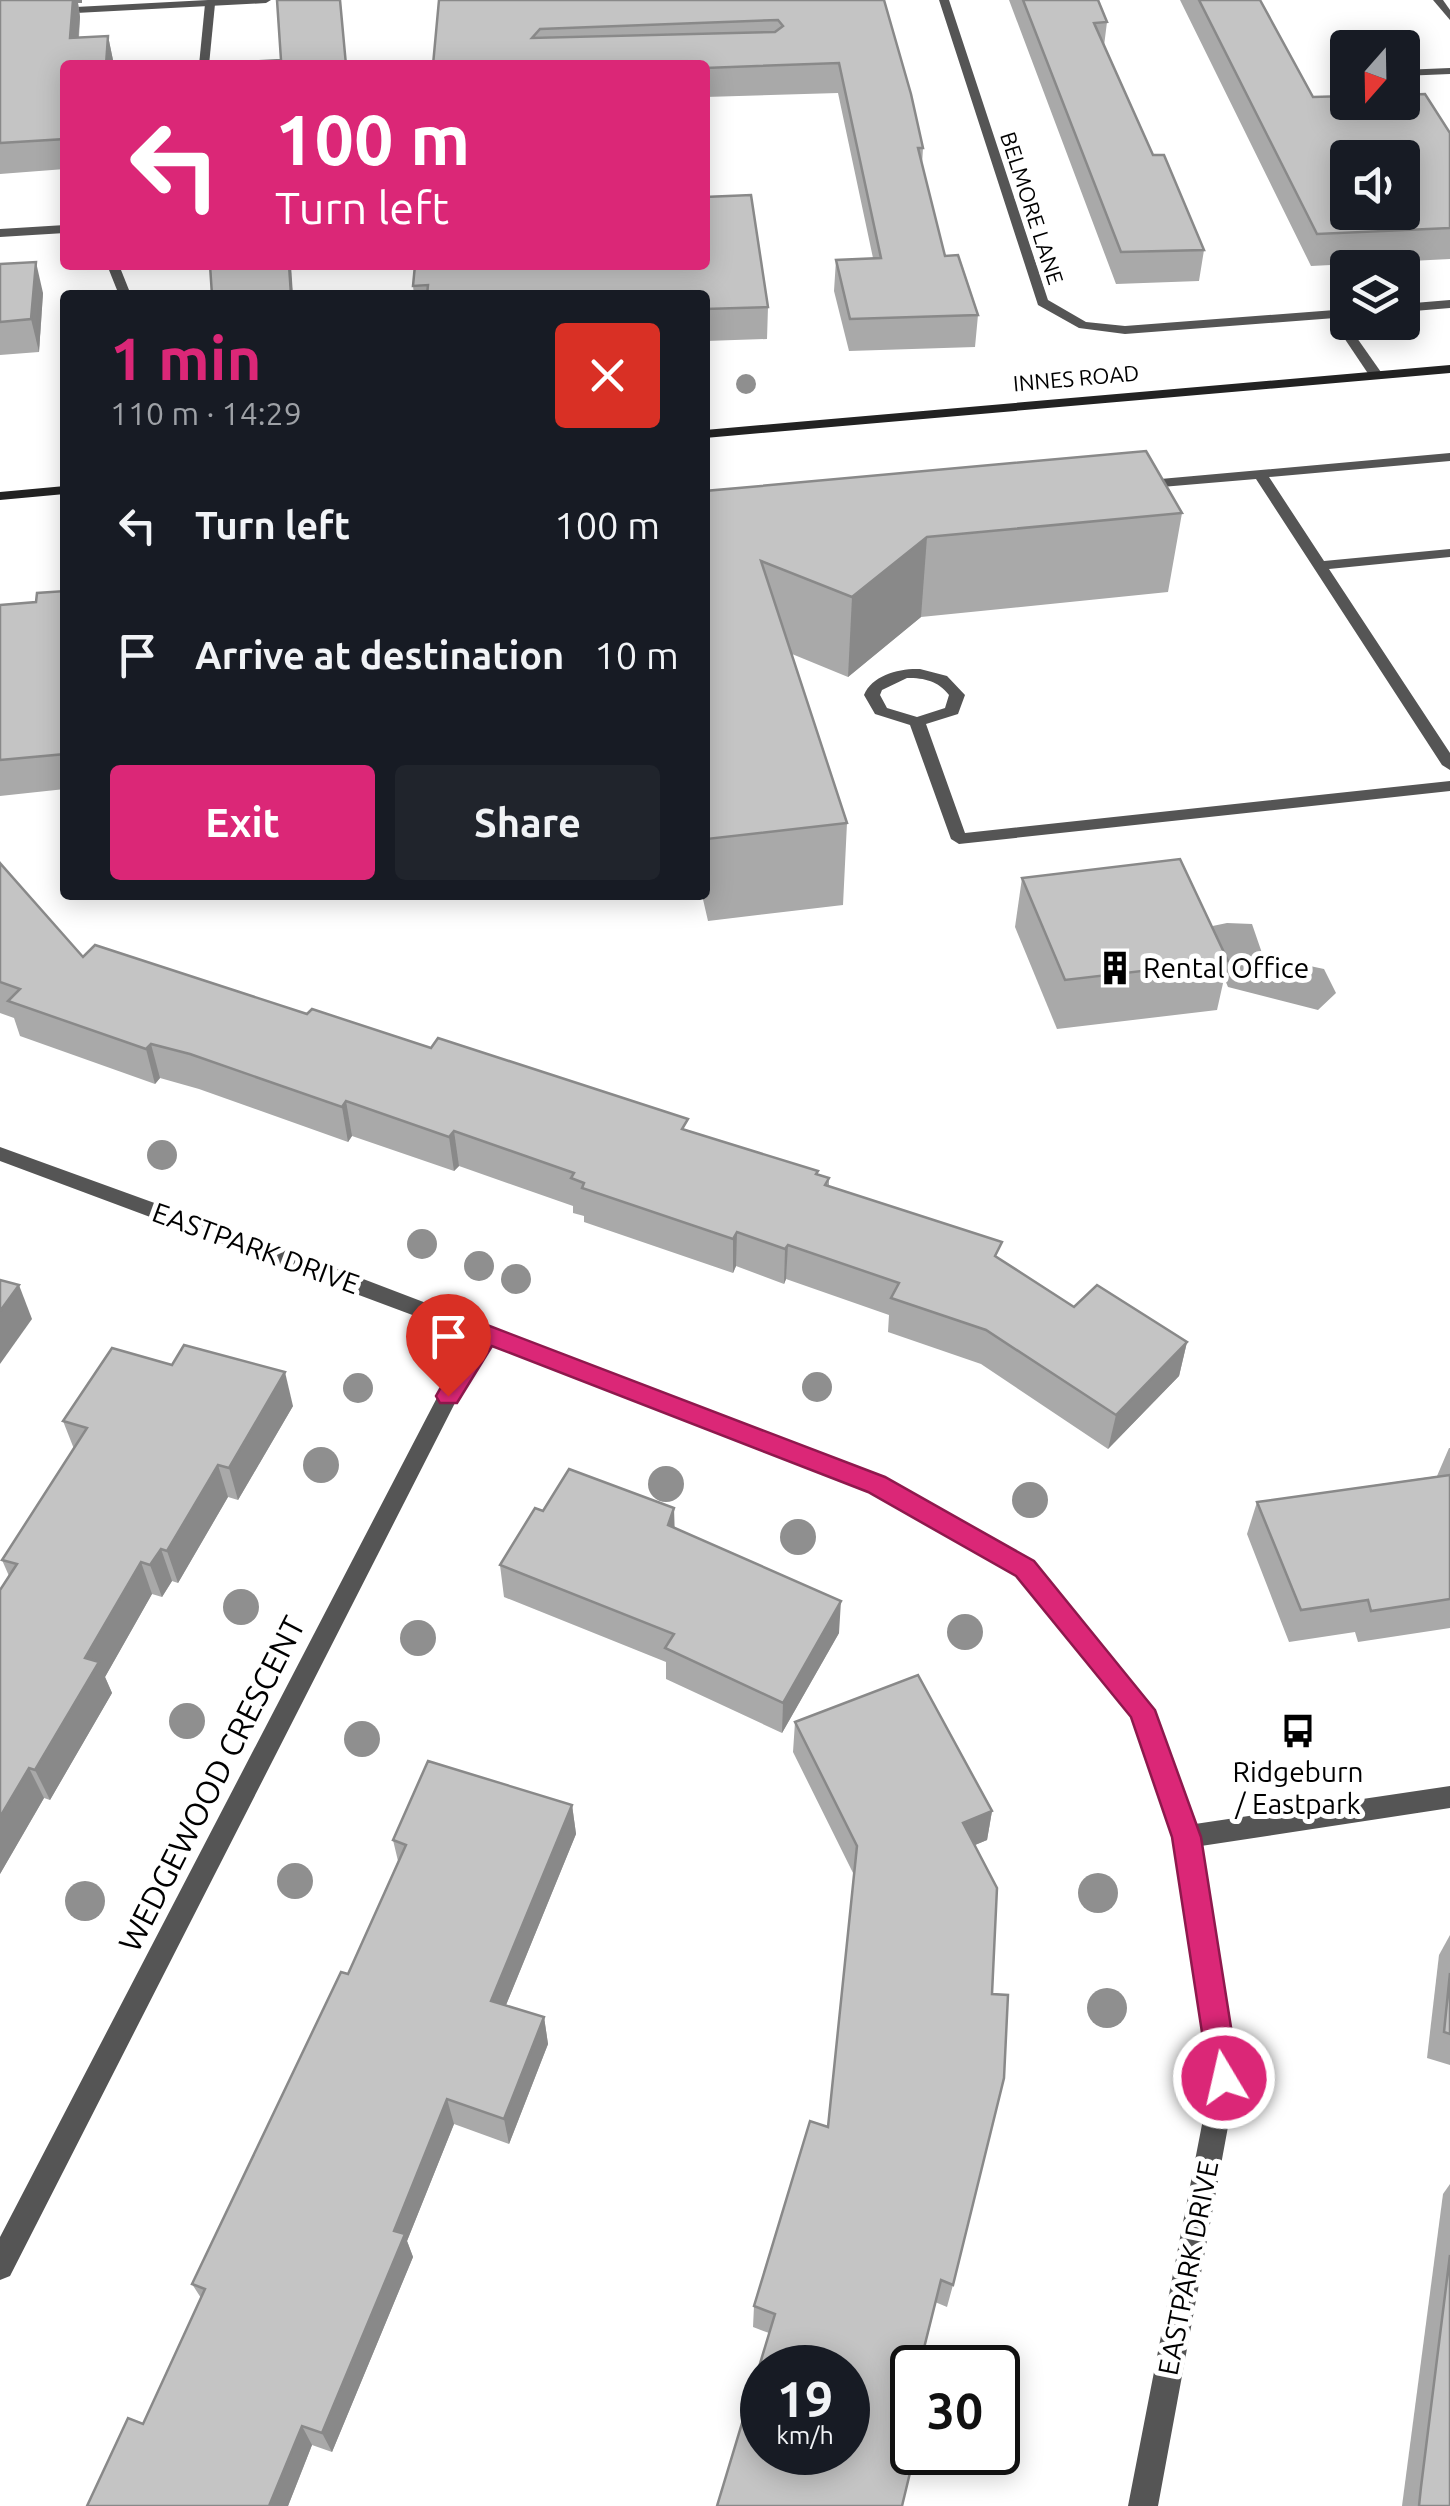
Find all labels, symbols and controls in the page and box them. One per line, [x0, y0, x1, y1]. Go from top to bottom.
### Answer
north arrow [1330, 30, 1420, 120]
map controls [1330, 30, 1420, 340]
icon: left [110, 100, 240, 230]
text: 100 m [275, 100, 470, 178]
street label: BELMORE LANE [996, 128, 1069, 287]
button: sound [1330, 140, 1420, 230]
text: Turn left [275, 182, 449, 233]
button: layers [1330, 250, 1420, 340]
button: close [555, 323, 660, 428]
text: 1 min [110, 324, 262, 391]
street label: INNES ROAD [1012, 360, 1140, 395]
text: 110 m · 14:29 [110, 395, 302, 431]
icon: left [110, 498, 165, 553]
text: Turn left [195, 504, 350, 546]
text: 100 m [554, 504, 660, 546]
icon: arrive [110, 628, 165, 683]
text: Arrive at destination [195, 634, 564, 676]
text: 10 m [594, 634, 679, 676]
button: Exit [110, 765, 375, 880]
button: Share [395, 765, 660, 880]
building icon: Rental Office [1096, 949, 1134, 987]
place label: Rental Office [1143, 952, 1309, 983]
street label: EASTPARK DRIVE [149, 1196, 364, 1299]
pin [406, 1294, 491, 1397]
icon: arrive [421, 1309, 476, 1364]
street label: WEDGEWOOD CRESCENT [111, 1610, 311, 1957]
bus stop icon: Ridgeburn / Eastpark [1279, 1712, 1317, 1750]
place label: Ridgeburn / Eastpark [1232, 1756, 1364, 1819]
position arrow [1172, 2026, 1276, 2130]
street label: EASTPARK DRIVE [1152, 2158, 1223, 2378]
speed limit sign: 30 [890, 2345, 1020, 2475]
text: 19 [777, 2370, 833, 2426]
text: km/h [776, 2421, 834, 2449]

